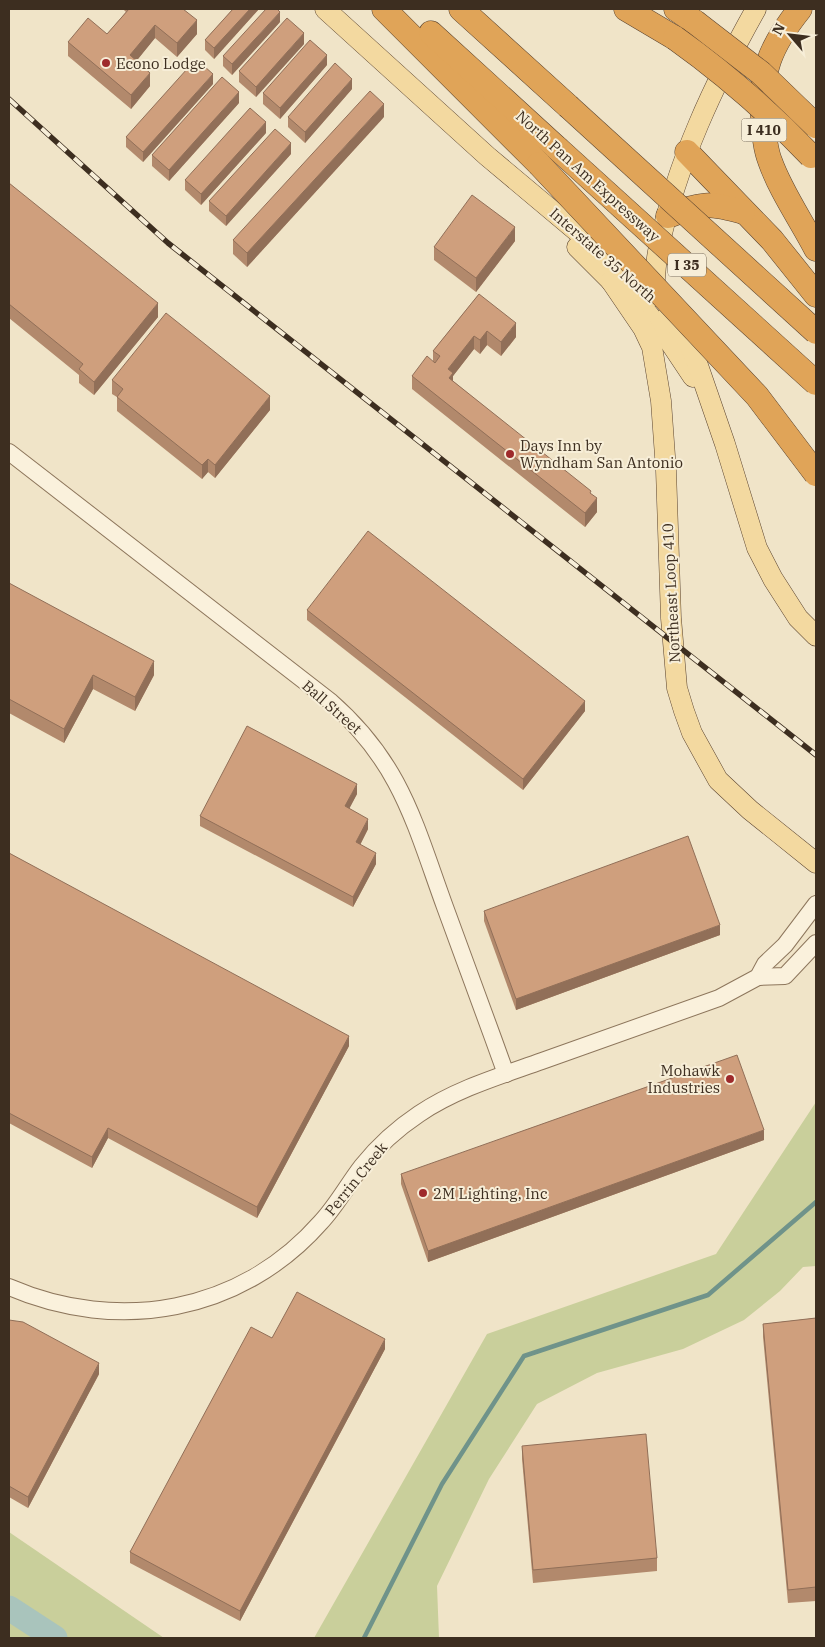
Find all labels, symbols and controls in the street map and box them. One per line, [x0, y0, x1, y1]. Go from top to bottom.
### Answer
north arrow [765, 10, 815, 60]
text: N [768, 20, 789, 38]
place label: Econo Lodge [116, 54, 206, 73]
marker: Econo Lodge [100, 57, 112, 69]
street label: North Pan Am Expressway [512, 106, 664, 246]
road number: I 410 [742, 118, 786, 142]
street label: Interstate 35 North [546, 204, 660, 306]
road number: I 35 [668, 254, 706, 276]
place label: Days Inn by Wyndham San Antonio [520, 436, 683, 472]
marker: Days Inn by Wyndham San Antonio [504, 448, 516, 460]
street label: Northeast Loop 410 [658, 523, 684, 663]
street label: Ball Street [298, 676, 366, 738]
place label: Mohawk Industries [648, 1061, 720, 1097]
marker: Mohawk Industries [724, 1073, 736, 1085]
street label: Perrin Creek [321, 1138, 392, 1220]
place label: 2M Lighting, Inc [433, 1184, 548, 1203]
marker: 2M Lighting, Inc [417, 1187, 429, 1199]

